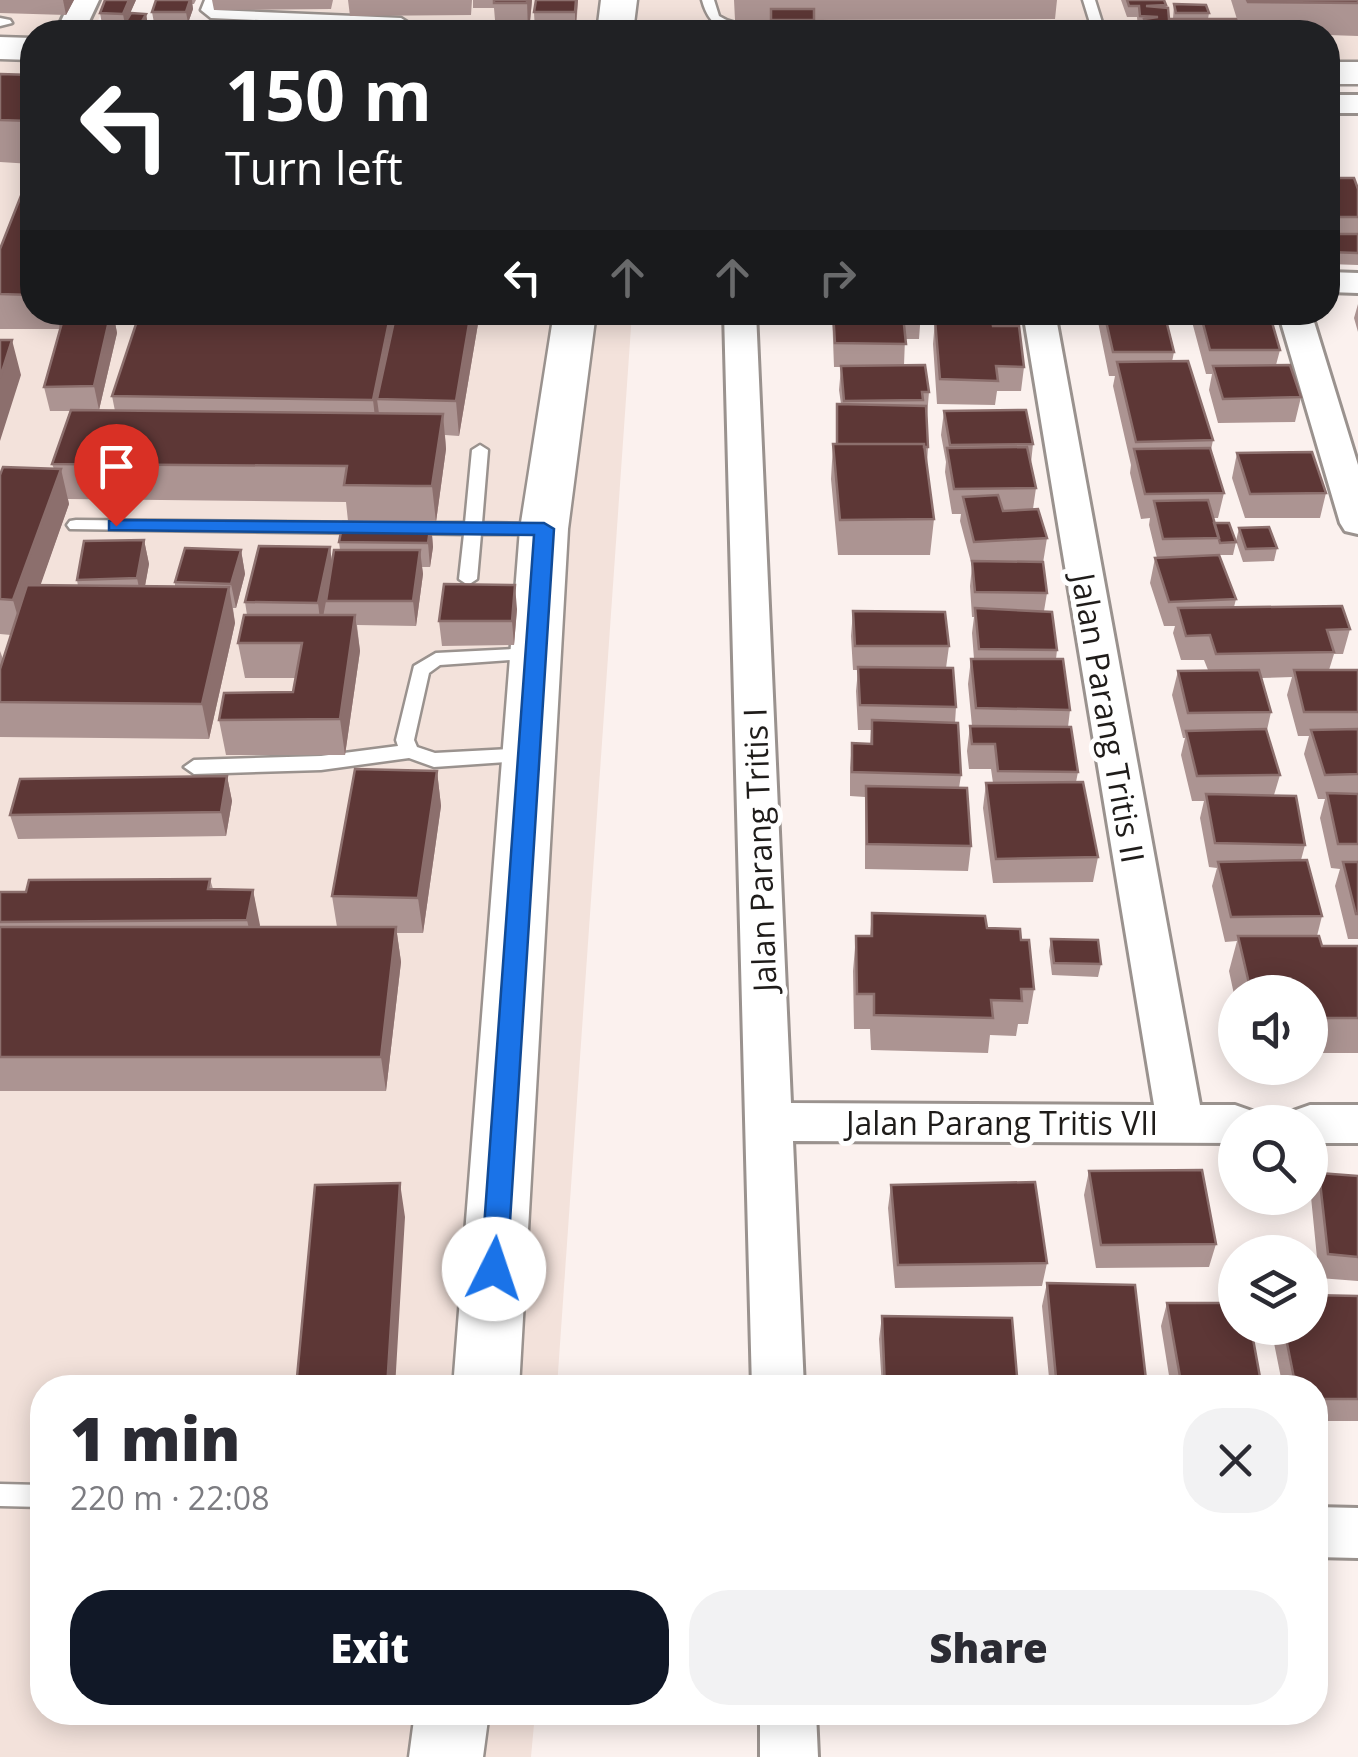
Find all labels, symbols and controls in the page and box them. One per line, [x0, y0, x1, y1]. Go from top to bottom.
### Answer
text: 150 m [225, 46, 432, 142]
icon: left [60, 60, 190, 190]
text: Turn left [225, 137, 403, 198]
icon: left [495, 250, 550, 305]
icon: ahead [600, 250, 655, 305]
icon: ahead [705, 250, 760, 305]
icon: right [810, 250, 865, 305]
pin [74, 424, 159, 527]
icon: arrive [89, 439, 144, 494]
street label: Jalan Parang Tritis II [1062, 567, 1156, 866]
street label: Jalan Parang Tritis I [733, 707, 786, 996]
map controls [1218, 975, 1328, 1345]
button: sound [1218, 975, 1328, 1085]
street label: Jalan Parang Tritis VII [843, 1101, 1158, 1144]
button: search [1218, 1105, 1328, 1215]
position arrow [442, 1217, 546, 1321]
button: layers [1218, 1235, 1328, 1345]
text: 1 min [70, 1397, 240, 1479]
button: close [1183, 1408, 1288, 1513]
text: 220 m · 22:08 [70, 1476, 269, 1519]
button: Exit [70, 1590, 669, 1705]
button: Share [689, 1590, 1288, 1705]

